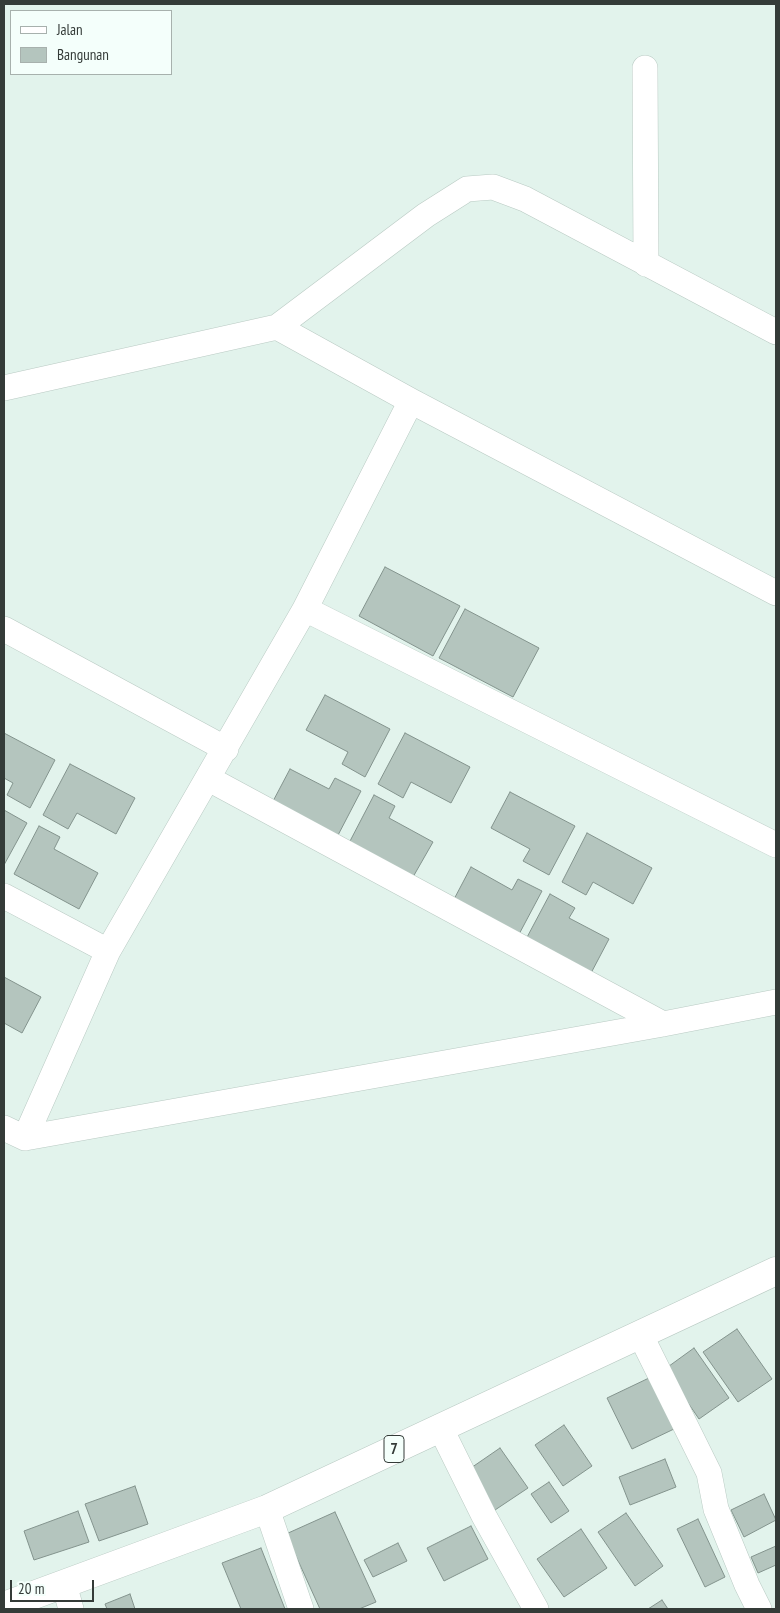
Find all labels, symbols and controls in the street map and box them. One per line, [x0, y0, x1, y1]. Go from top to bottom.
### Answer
legend [10, 10, 172, 75]
text: Jalan [57, 20, 83, 39]
text: Bangunan [57, 45, 109, 64]
road number: 7 [384, 1436, 404, 1462]
scale bar [12, 1570, 96, 1602]
text: 20 m [18, 1579, 44, 1598]

